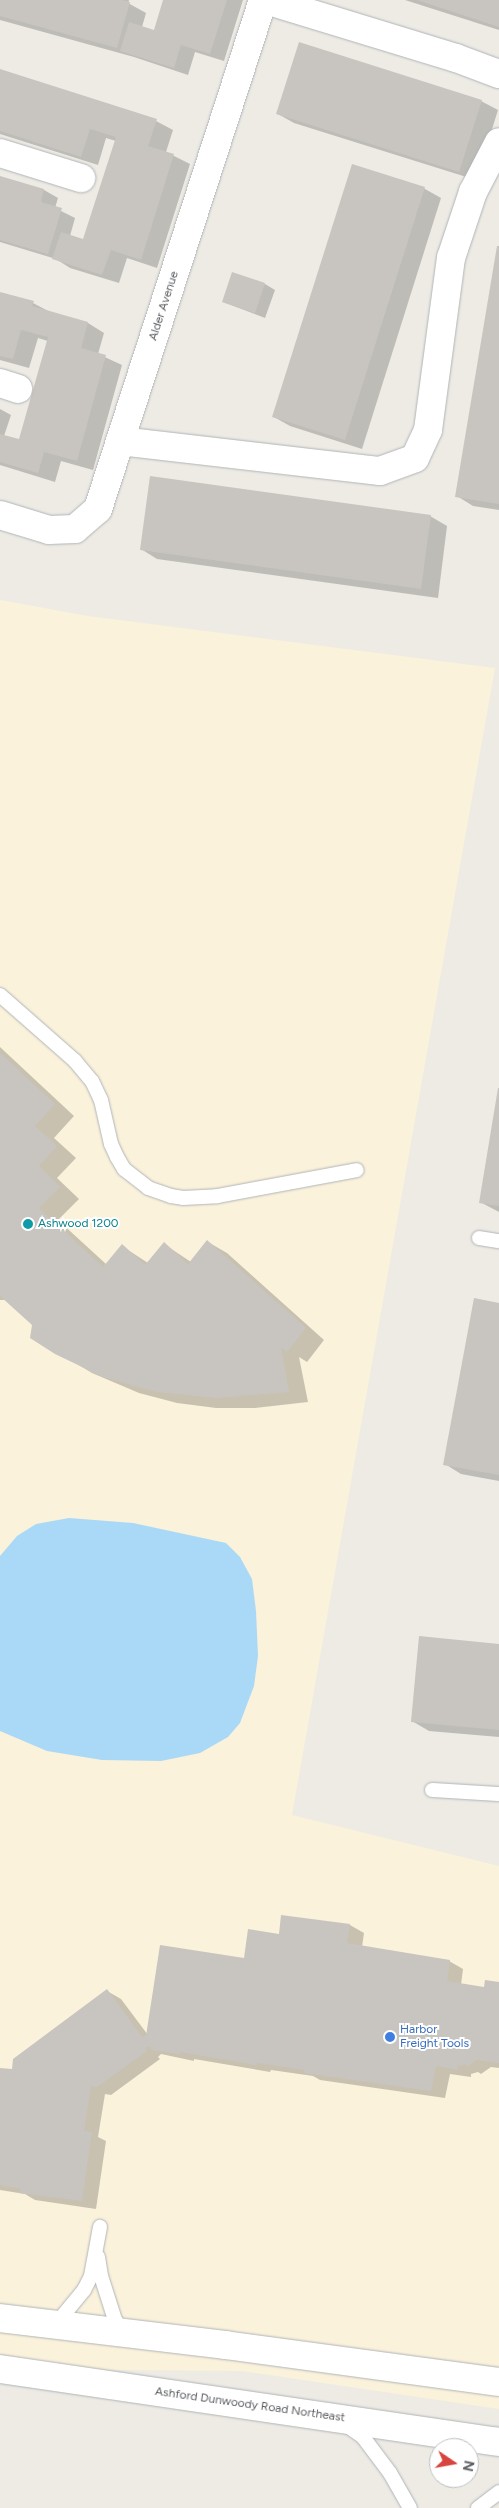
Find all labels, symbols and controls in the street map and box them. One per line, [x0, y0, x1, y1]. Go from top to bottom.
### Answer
street label: Alder Avenue [146, 270, 182, 342]
place label: Ashwood 1200 [38, 1217, 119, 1231]
marker: Ashwood 1200 [22, 1218, 34, 1230]
place label: Harbor Freight Tools [400, 2023, 469, 2051]
marker: Harbor Freight Tools [384, 2031, 396, 2043]
street label: Ashford Dunwoody Road Northeast [154, 2385, 346, 2425]
north arrow [429, 2438, 479, 2488]
text: N [459, 2459, 478, 2473]

